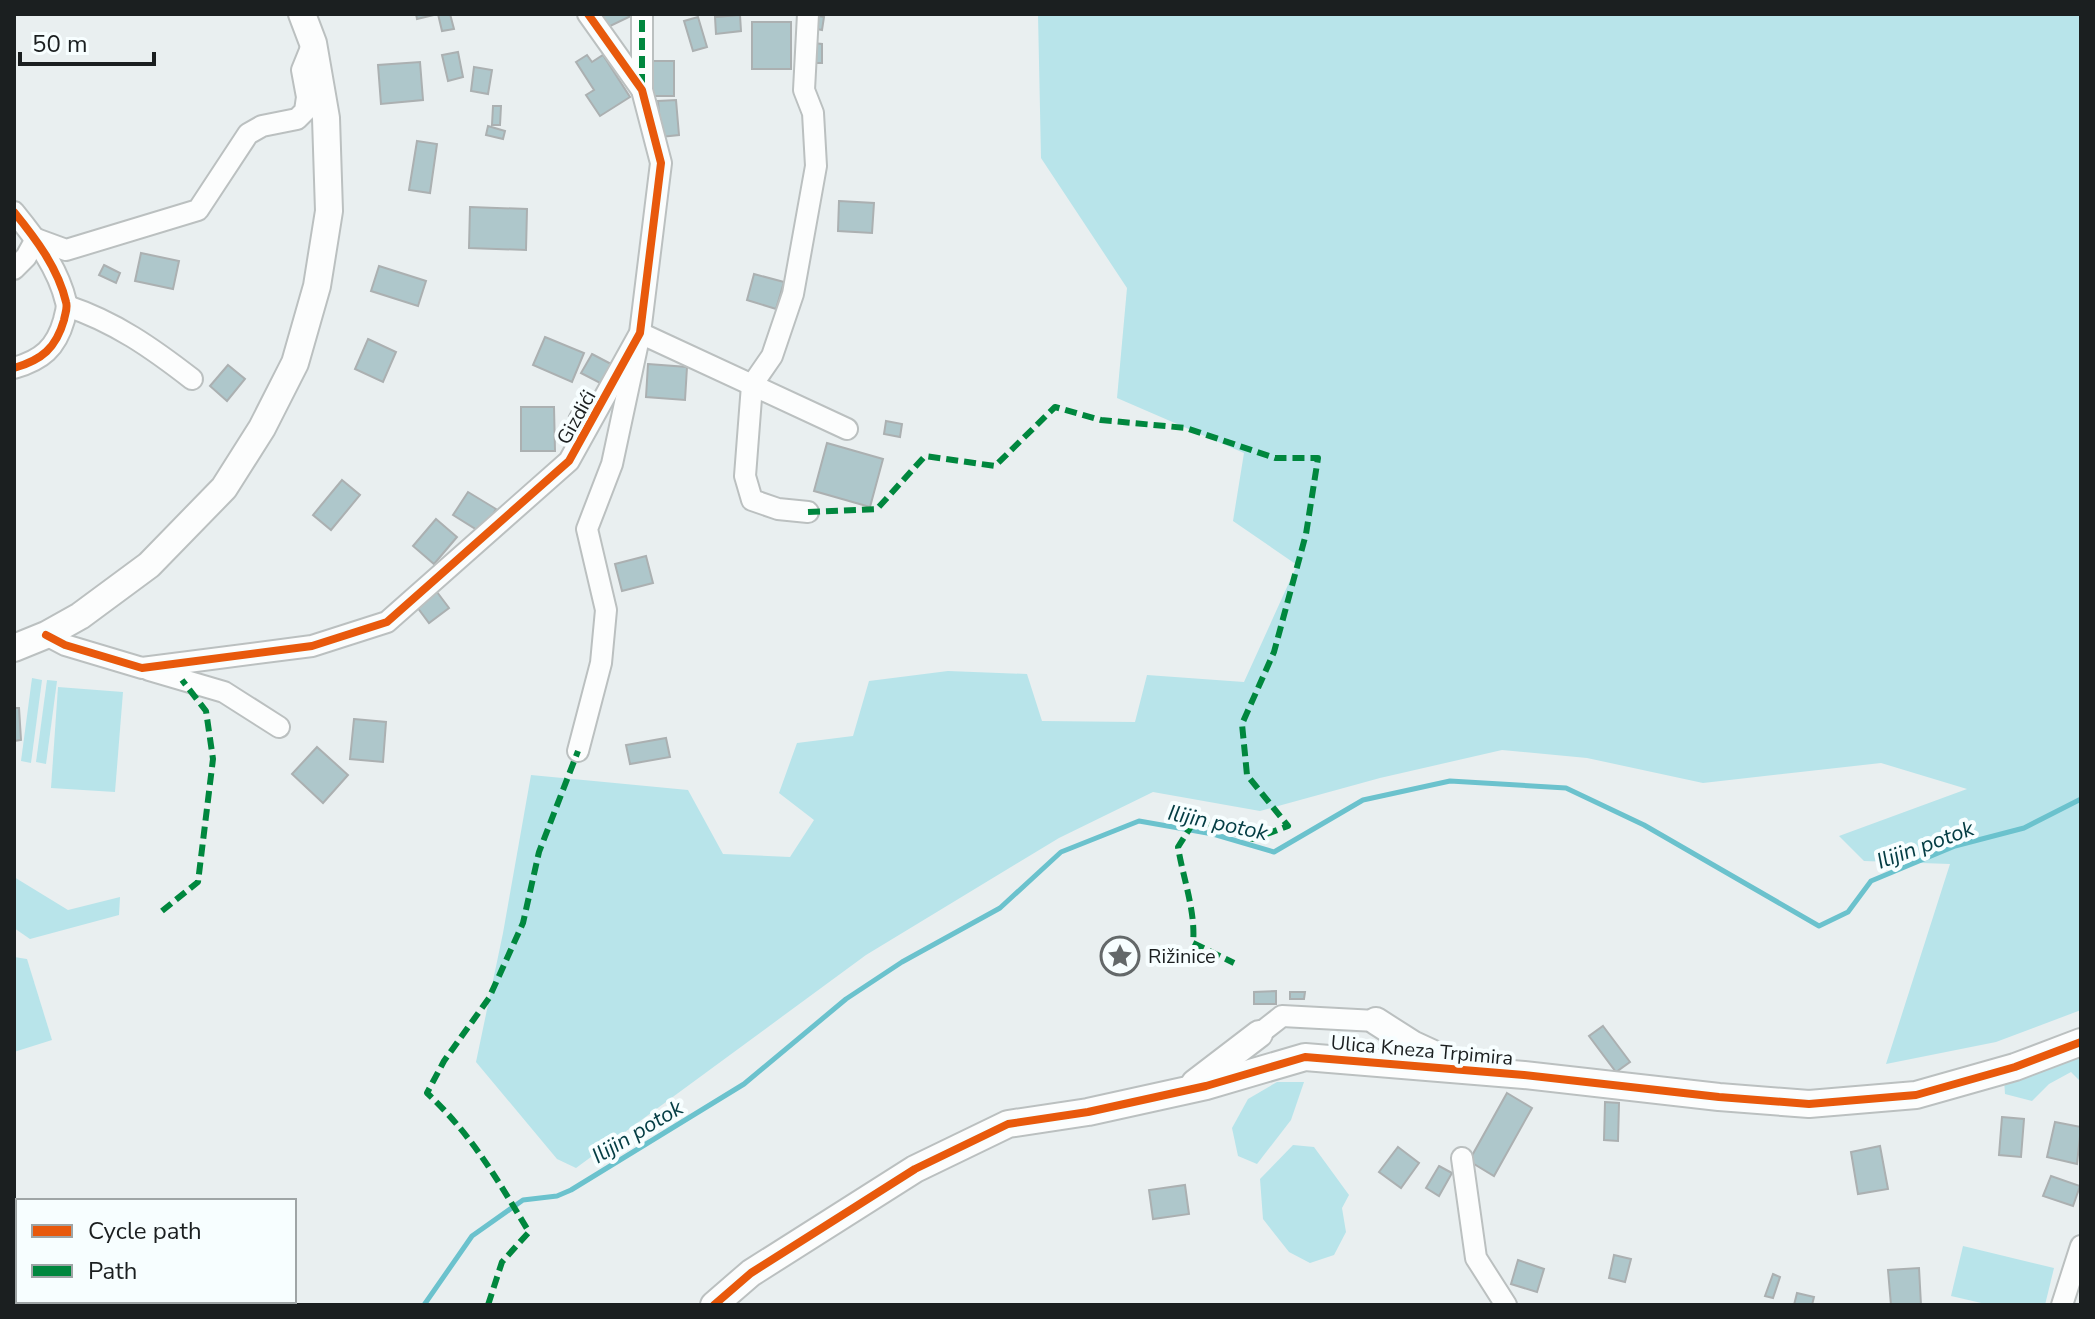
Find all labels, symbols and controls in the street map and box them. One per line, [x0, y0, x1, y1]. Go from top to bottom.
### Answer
scale bar [20, 16, 154, 66]
text: 50 m [32, 28, 88, 60]
street label: Gizdići [550, 385, 602, 449]
water label: Ilijin potok [1165, 798, 1272, 848]
water label: Ilijin potok [1873, 813, 1979, 876]
place icon: Rižinice [1099, 935, 1141, 977]
place label: Rižinice [1148, 943, 1216, 970]
street label: Ulica Kneza Trpimira [1330, 1029, 1514, 1072]
water label: Ilijin potok [586, 1092, 690, 1171]
legend [16, 1199, 296, 1303]
text: Cycle path [88, 1215, 202, 1247]
text: Path [88, 1255, 137, 1287]

